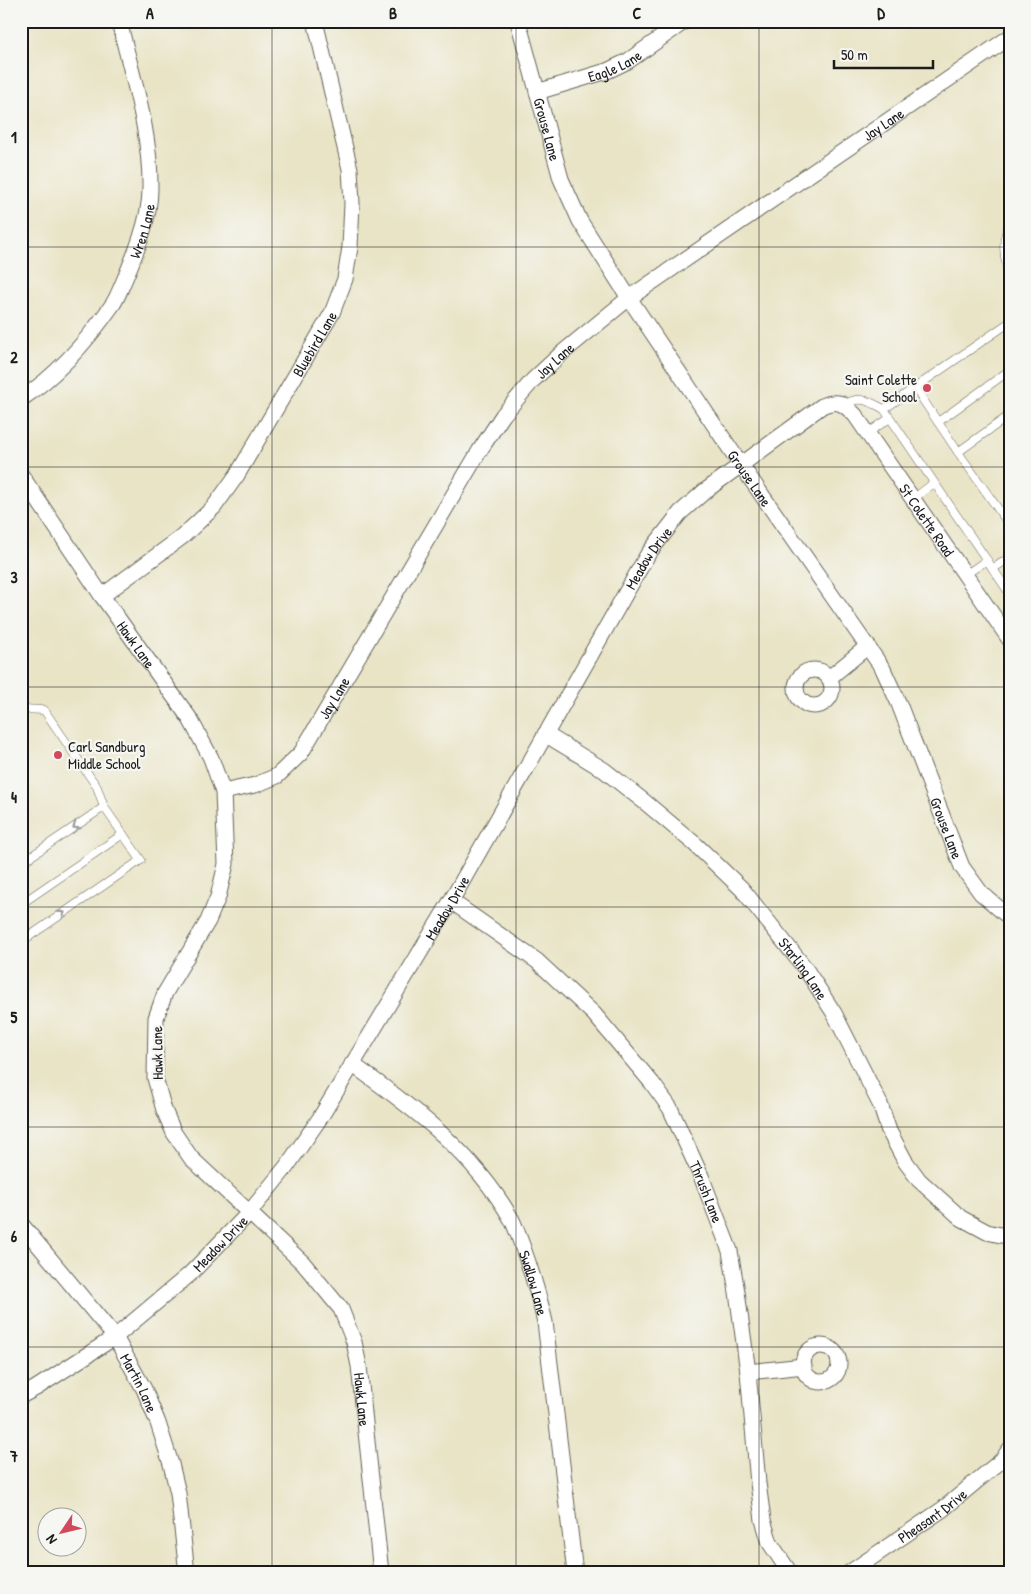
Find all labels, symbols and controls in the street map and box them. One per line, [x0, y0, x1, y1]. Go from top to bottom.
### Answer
text: A [146, 2, 154, 24]
text: B [389, 2, 397, 24]
text: C [633, 2, 642, 24]
text: D [877, 2, 885, 24]
scale bar [834, 38, 932, 70]
street label: Eagle Lane [585, 44, 646, 87]
text: 50 m [841, 44, 868, 65]
street label: Grouse Lane [529, 95, 566, 163]
street label: Jay Lane [858, 102, 908, 145]
text: 1 [11, 126, 17, 148]
street label: Wren Lane [124, 202, 159, 261]
street label: Bluebird Lane [287, 307, 341, 380]
street label: Jay Lane [531, 337, 578, 383]
text: 2 [10, 346, 18, 368]
place label: Saint Colette School [845, 369, 917, 407]
marker: Saint Colette School [921, 382, 933, 394]
street label: Grouse Lane [723, 445, 777, 510]
street label: St Colette Road [895, 479, 960, 561]
street label: Meadow Drive [620, 522, 676, 593]
text: 3 [10, 566, 18, 588]
street label: Hawk Lane [112, 616, 161, 672]
street label: Jay Lane [313, 673, 354, 723]
place label: Carl Sandburg Middle School [68, 736, 146, 774]
marker: Carl Sandburg Middle School [52, 749, 64, 761]
text: 4 [11, 786, 17, 808]
street label: Grouse Lane [925, 794, 968, 862]
one-way arrow [73, 820, 82, 829]
street label: Meadow Drive [419, 872, 474, 944]
one-way arrow [56, 911, 65, 921]
street label: Starling Lane [774, 933, 833, 1004]
text: 5 [11, 1006, 18, 1028]
street label: Hawk Lane [146, 1026, 168, 1080]
street label: Thrush Lane [685, 1157, 729, 1226]
street label: Meadow Drive [188, 1210, 252, 1276]
text: 6 [11, 1225, 18, 1247]
street label: Swallow Lane [514, 1247, 554, 1318]
street label: Martin Lane [116, 1350, 163, 1415]
street label: Hawk Lane [349, 1372, 376, 1427]
text: 7 [9, 1445, 18, 1467]
street label: Pheasant Drive [893, 1483, 971, 1548]
north arrow [38, 1506, 88, 1556]
text: N [41, 1531, 61, 1548]

